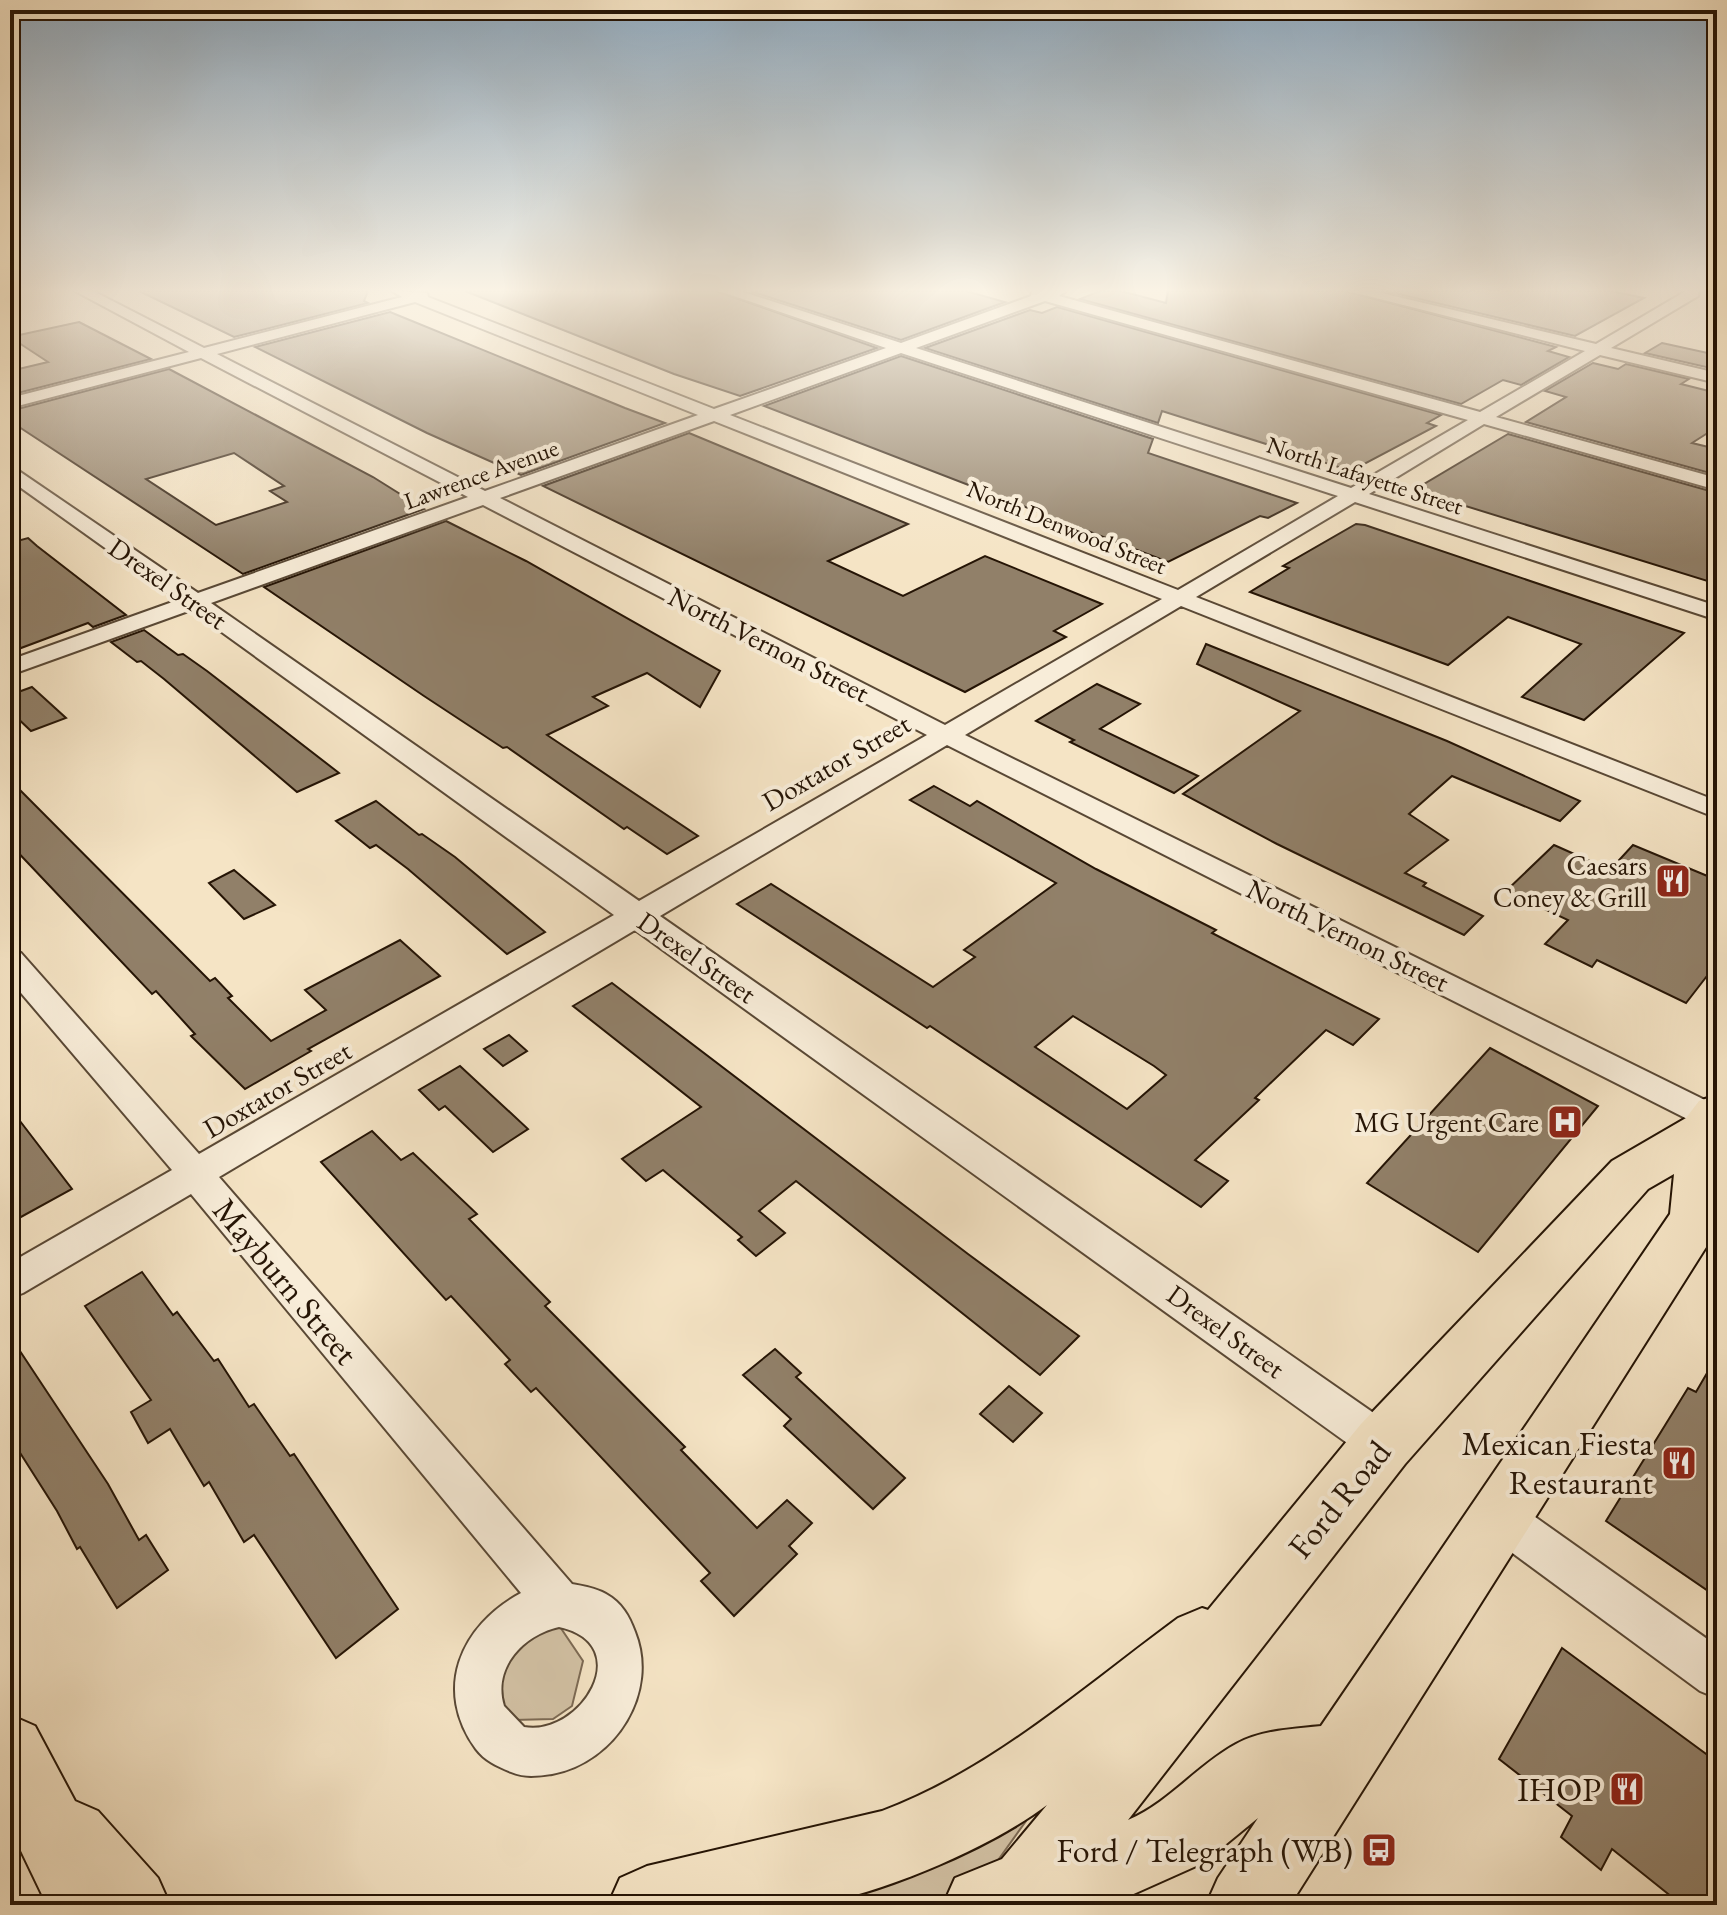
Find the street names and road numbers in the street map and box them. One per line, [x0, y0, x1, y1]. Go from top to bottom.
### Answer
street label: North Lafayette Street [1263, 429, 1468, 522]
street label: Lawrence Avenue [400, 432, 562, 516]
street label: North Denwood Street [963, 473, 1172, 581]
street label: Drexel Street [102, 529, 235, 637]
street label: North Vernon Street [662, 578, 876, 710]
street label: Doxtator Street [755, 705, 917, 819]
street label: North Vernon Street [1241, 870, 1455, 1000]
street label: Drexel Street [631, 903, 764, 1011]
street label: Doxtator Street [196, 1032, 358, 1146]
street label: Mayburn Street [203, 1189, 369, 1374]
street label: Drexel Street [1160, 1276, 1292, 1386]
street label: Ford Road [1278, 1430, 1401, 1567]

